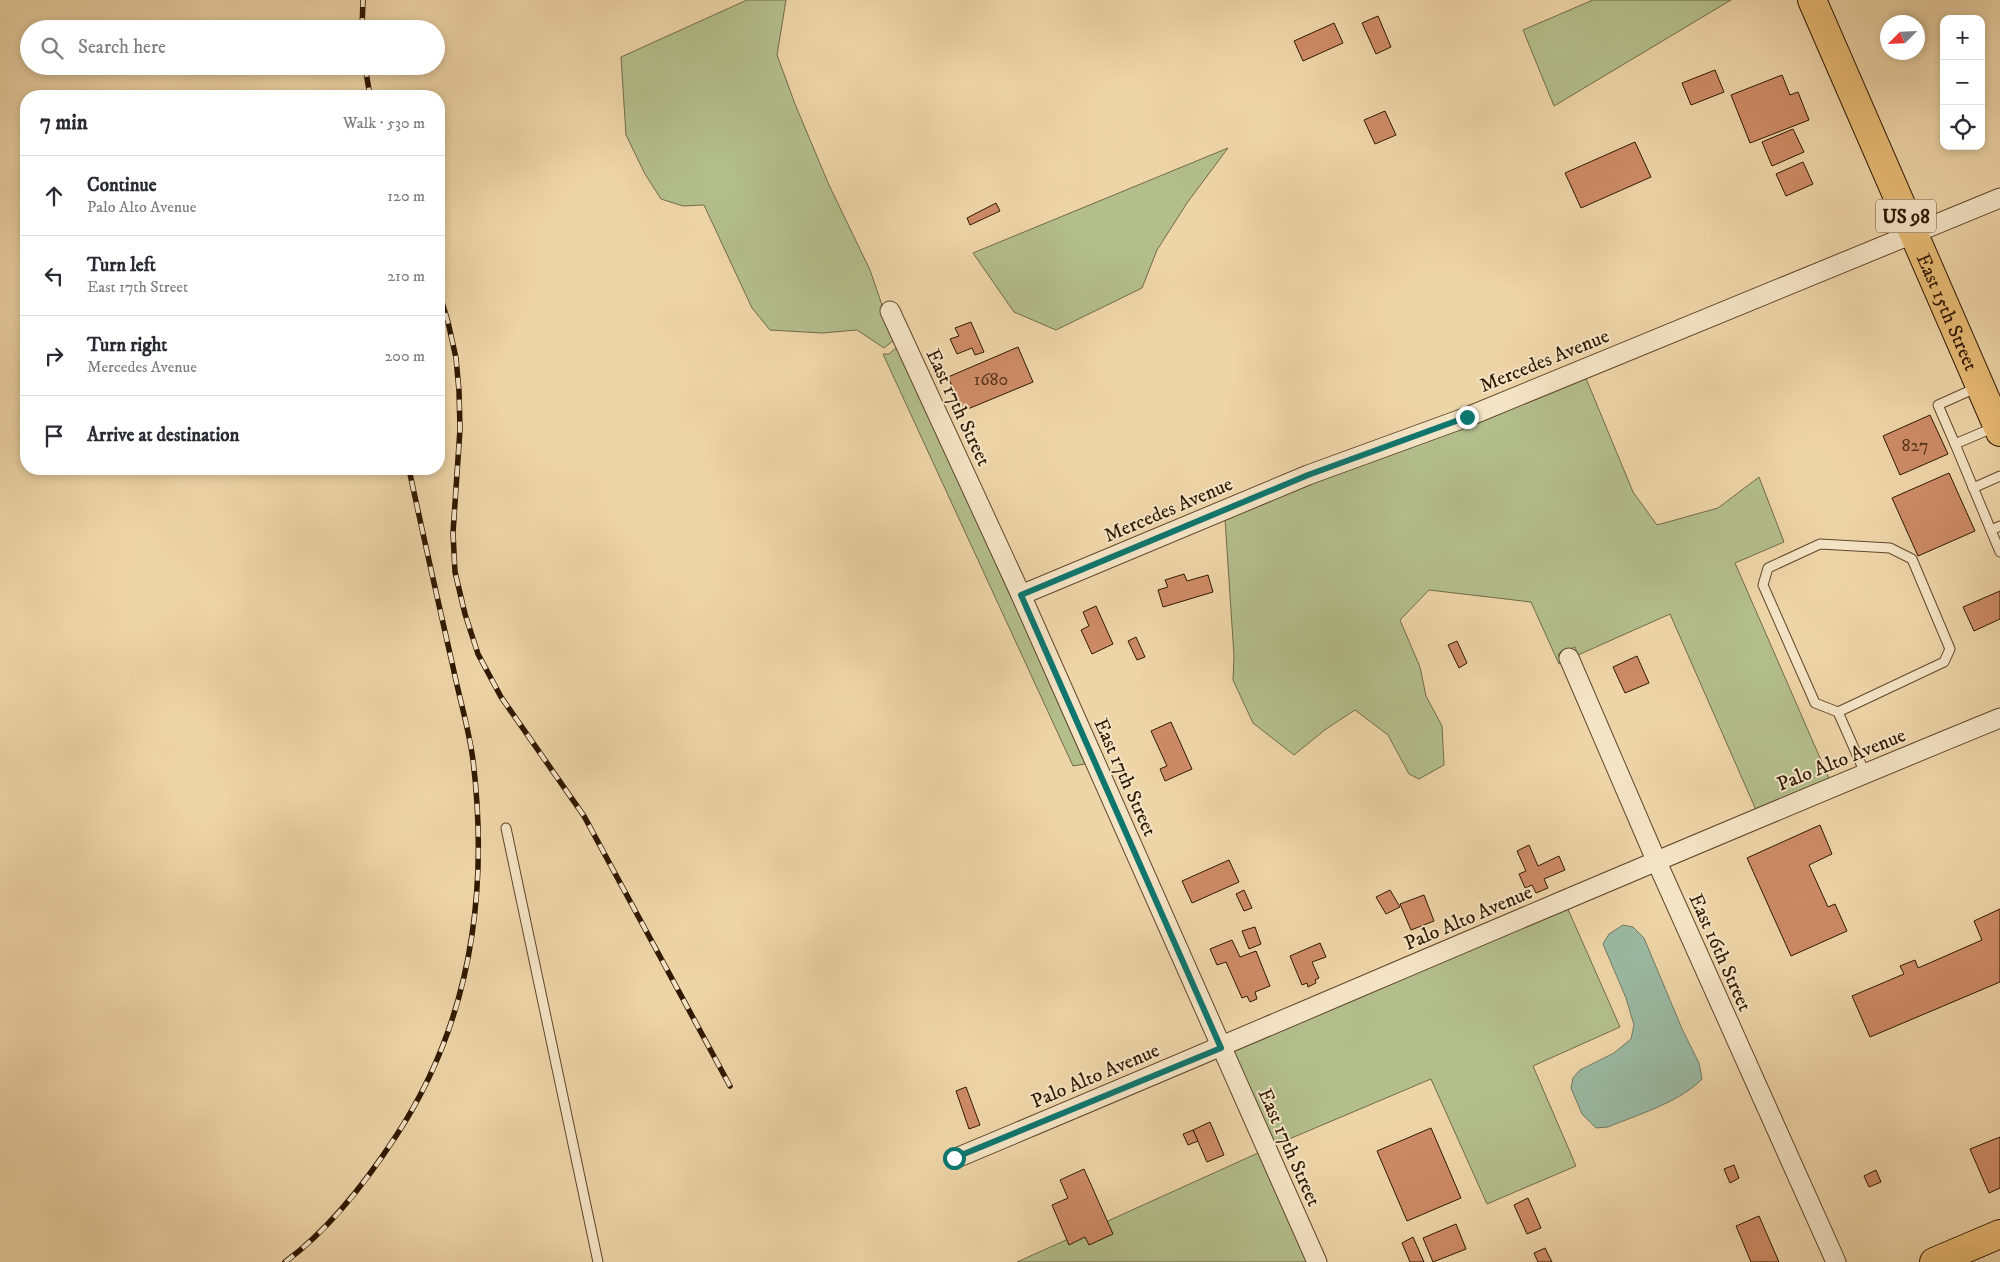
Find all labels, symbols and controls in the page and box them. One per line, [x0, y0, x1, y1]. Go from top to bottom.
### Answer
north arrow [1880, 15, 1925, 60]
map controls [1940, 15, 1985, 150]
button: + [1940, 15, 1985, 60]
search box [20, 20, 445, 75]
icon: search [38, 34, 66, 62]
text: Search here [78, 36, 166, 59]
button: − [1940, 60, 1985, 105]
button: locate [1940, 105, 1985, 150]
text: 7 min [40, 110, 88, 136]
text: Walk · 530 m [343, 113, 425, 133]
text: Continue [87, 174, 157, 197]
icon: ahead [40, 182, 68, 210]
text: 120 m [387, 186, 425, 206]
text: Palo Alto Avenue [87, 197, 196, 217]
road number: US 98 [1876, 200, 1936, 232]
street label: East 15th Street [1910, 250, 1983, 375]
text: Turn left [87, 254, 156, 277]
icon: left [40, 262, 68, 290]
text: 210 m [387, 266, 425, 286]
text: East 17th Street [87, 277, 188, 297]
street label: Mercedes Avenue [1476, 324, 1613, 399]
text: Turn right [87, 334, 167, 357]
icon: right [40, 342, 68, 370]
street label: East 17th Street [920, 345, 996, 470]
text: 200 m [384, 346, 425, 366]
text: Mercedes Avenue [87, 357, 197, 377]
house number: 1680 [974, 369, 1008, 391]
route end [1456, 406, 1479, 429]
icon: arrive [40, 422, 68, 450]
text: Arrive at destination [87, 424, 239, 447]
house number: 827 [1902, 435, 1928, 457]
street label: Mercedes Avenue [1100, 472, 1237, 549]
street label: East 17th Street [1088, 715, 1162, 840]
street label: Palo Alto Avenue [1773, 723, 1910, 798]
street label: Palo Alto Avenue [1401, 880, 1536, 957]
street label: East 16th Street [1683, 890, 1757, 1015]
street label: Palo Alto Avenue [1028, 1038, 1163, 1115]
street label: East 17th Street [1252, 1085, 1326, 1210]
route start [943, 1147, 966, 1170]

